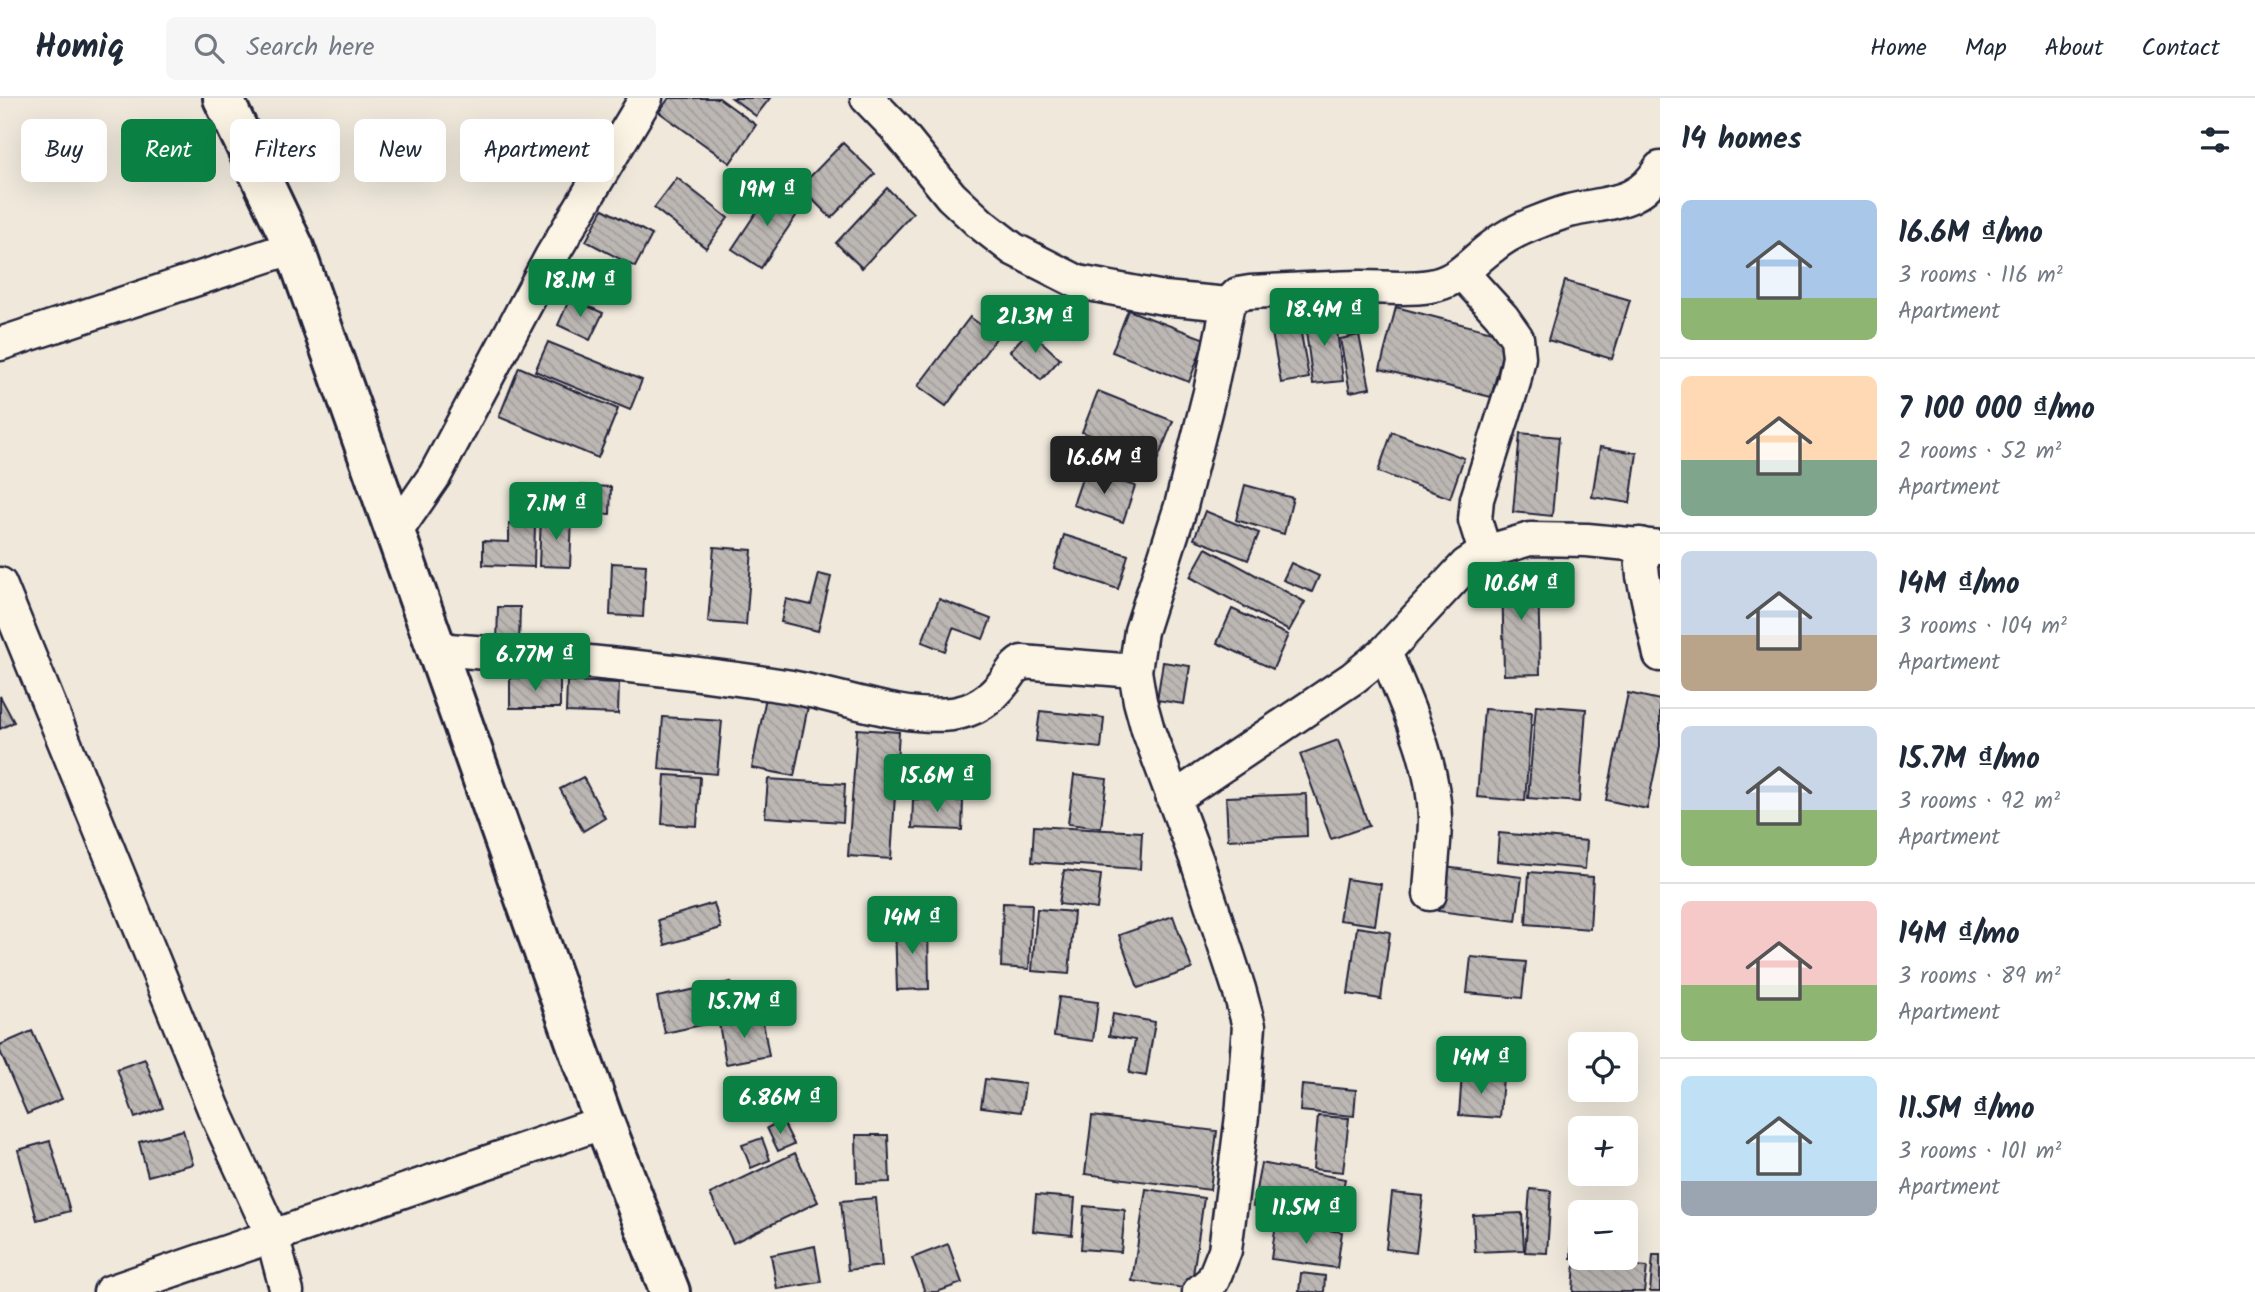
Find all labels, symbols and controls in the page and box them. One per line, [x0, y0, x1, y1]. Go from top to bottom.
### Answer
search box [166, 17, 656, 80]
text: Homiq [35, 22, 124, 75]
text: Search here [246, 27, 374, 69]
icon: search [190, 29, 228, 67]
text: Home [1870, 29, 1927, 68]
text: Map [1965, 29, 2007, 68]
text: About [2045, 29, 2103, 68]
text: Contact [2141, 29, 2220, 68]
text: 14 homes [1681, 116, 1802, 164]
chip: Buy [21, 119, 107, 182]
chip: Rent [121, 119, 216, 182]
chip: Filters [230, 119, 340, 182]
chip: New [354, 119, 446, 182]
chip: Apartment [460, 119, 614, 182]
icon: filters [2196, 121, 2234, 159]
pin: 19M ₫ [718, 169, 816, 228]
text: 19M ₫ [739, 173, 795, 209]
text: 16.6M ₫/mo [1898, 210, 2043, 258]
icon: home [1737, 228, 1821, 312]
text: 3 rooms · 116 m² [1898, 258, 2063, 294]
pin: 18.1M ₫ [515, 260, 645, 319]
text: 18.1M ₫ [545, 264, 615, 300]
pin: 18.4M ₫ [1259, 288, 1389, 348]
text: 18.4M ₫ [1286, 293, 1362, 329]
text: Apartment [1898, 294, 2000, 330]
pin: 21.3M ₫ [970, 296, 1100, 355]
text: 21.3M ₫ [997, 300, 1073, 336]
text: 7 100 000 ₫/mo [1898, 386, 2095, 434]
icon: home [1737, 404, 1821, 488]
text: 2 rooms · 52 m² [1898, 434, 2061, 470]
pin: 16.6M ₫ [1039, 436, 1169, 496]
text: 16.6M ₫ [1066, 441, 1142, 477]
text: Apartment [1898, 470, 2000, 506]
pin: 7.1M ₫ [499, 482, 613, 542]
text: 7.1M ₫ [525, 487, 587, 523]
text: 14M ₫/mo [1898, 561, 2020, 609]
pin: 10.6M ₫ [1456, 562, 1586, 622]
text: 10.6M ₫ [1484, 567, 1558, 603]
icon: home [1737, 579, 1821, 663]
text: 3 rooms · 104 m² [1898, 609, 2067, 645]
pin: 6.77M ₫ [470, 634, 600, 693]
text: 6.77M ₫ [496, 638, 574, 674]
text: Apartment [1898, 645, 2000, 681]
text: 15.7M ₫/mo [1898, 736, 2040, 784]
pin: 15.6M ₫ [872, 754, 1002, 814]
icon: home [1737, 754, 1821, 838]
text: 15.6M ₫ [900, 759, 974, 795]
text: 3 rooms · 92 m² [1898, 784, 2060, 820]
text: Apartment [1898, 820, 2000, 856]
pin: 14M ₫ [863, 896, 961, 956]
text: 14M ₫ [883, 901, 941, 937]
text: 14M ₫/mo [1898, 911, 2020, 959]
icon: home [1737, 929, 1821, 1013]
text: 3 rooms · 89 m² [1898, 959, 2061, 995]
pin: 15.7M ₫ [679, 981, 809, 1040]
text: 15.7M ₫ [708, 985, 780, 1021]
text: Apartment [1898, 995, 2000, 1031]
map controls [1568, 1032, 1638, 1270]
button: locate [1568, 1032, 1638, 1102]
pin: 14M ₫ [1432, 1037, 1530, 1096]
text: 14M ₫ [1452, 1041, 1510, 1077]
pin: 6.86M ₫ [715, 1076, 845, 1136]
text: 6.86M ₫ [739, 1081, 821, 1117]
text: 11.5M ₫/mo [1898, 1086, 2035, 1134]
icon: home [1737, 1104, 1821, 1188]
button: + [1568, 1116, 1638, 1186]
text: 3 rooms · 101 m² [1898, 1134, 2061, 1170]
text: Apartment [1898, 1170, 2000, 1206]
pin: 11.5M ₫ [1241, 1186, 1371, 1246]
text: 11.5M ₫ [1271, 1191, 1341, 1227]
button: − [1568, 1200, 1638, 1270]

